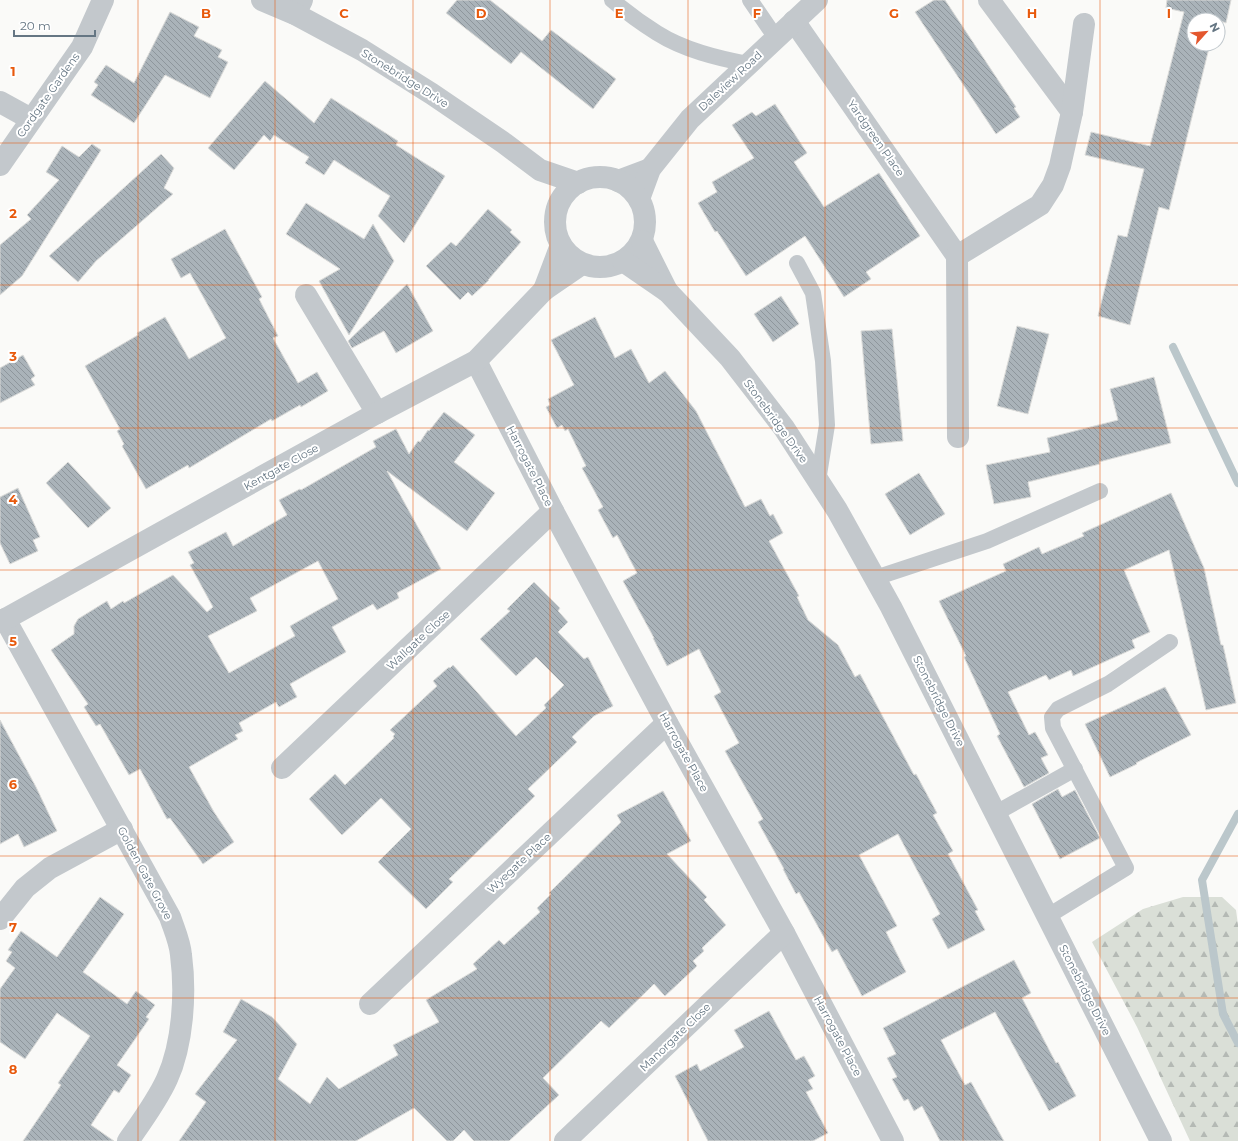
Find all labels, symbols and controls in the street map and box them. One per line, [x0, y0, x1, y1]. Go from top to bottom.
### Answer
text: B [201, 5, 211, 21]
text: C [339, 5, 349, 21]
text: D [476, 5, 487, 21]
text: E [615, 5, 624, 21]
text: F [753, 5, 761, 21]
text: G [889, 5, 899, 21]
text: H [1027, 5, 1037, 21]
text: I [1167, 5, 1171, 21]
scale bar [14, 12, 95, 38]
north arrow [1186, 12, 1226, 52]
text: 20 m [20, 18, 51, 33]
text: N [1207, 20, 1223, 35]
street label: Stonebridge Drive [359, 46, 451, 111]
street label: Daleview Road [695, 48, 765, 114]
street label: Cordgate Gardens [14, 49, 83, 140]
text: 1 [10, 63, 16, 79]
street label: Yardgreen Place [844, 97, 908, 179]
text: 2 [9, 205, 17, 221]
text: 3 [8, 348, 17, 364]
street label: Stonebridge Drive [741, 376, 811, 466]
street label: Harrogate Place [504, 423, 557, 509]
street label: Kentgate Close [241, 440, 321, 493]
text: 4 [9, 491, 18, 507]
street label: Wallgate Close [383, 607, 453, 673]
text: 5 [9, 633, 17, 649]
street label: Stonebridge Drive [910, 653, 968, 749]
street label: Harrogate Place [656, 710, 712, 795]
text: 6 [9, 776, 18, 792]
street label: Golden Gate Grove [115, 824, 176, 922]
street label: Wyegate Place [484, 829, 554, 896]
text: 7 [9, 919, 17, 935]
street label: Stonebridge Drive [1056, 942, 1114, 1038]
street label: Harrogate Place [811, 993, 865, 1079]
street label: Manorgate Close [637, 999, 714, 1074]
text: 8 [9, 1061, 18, 1077]

